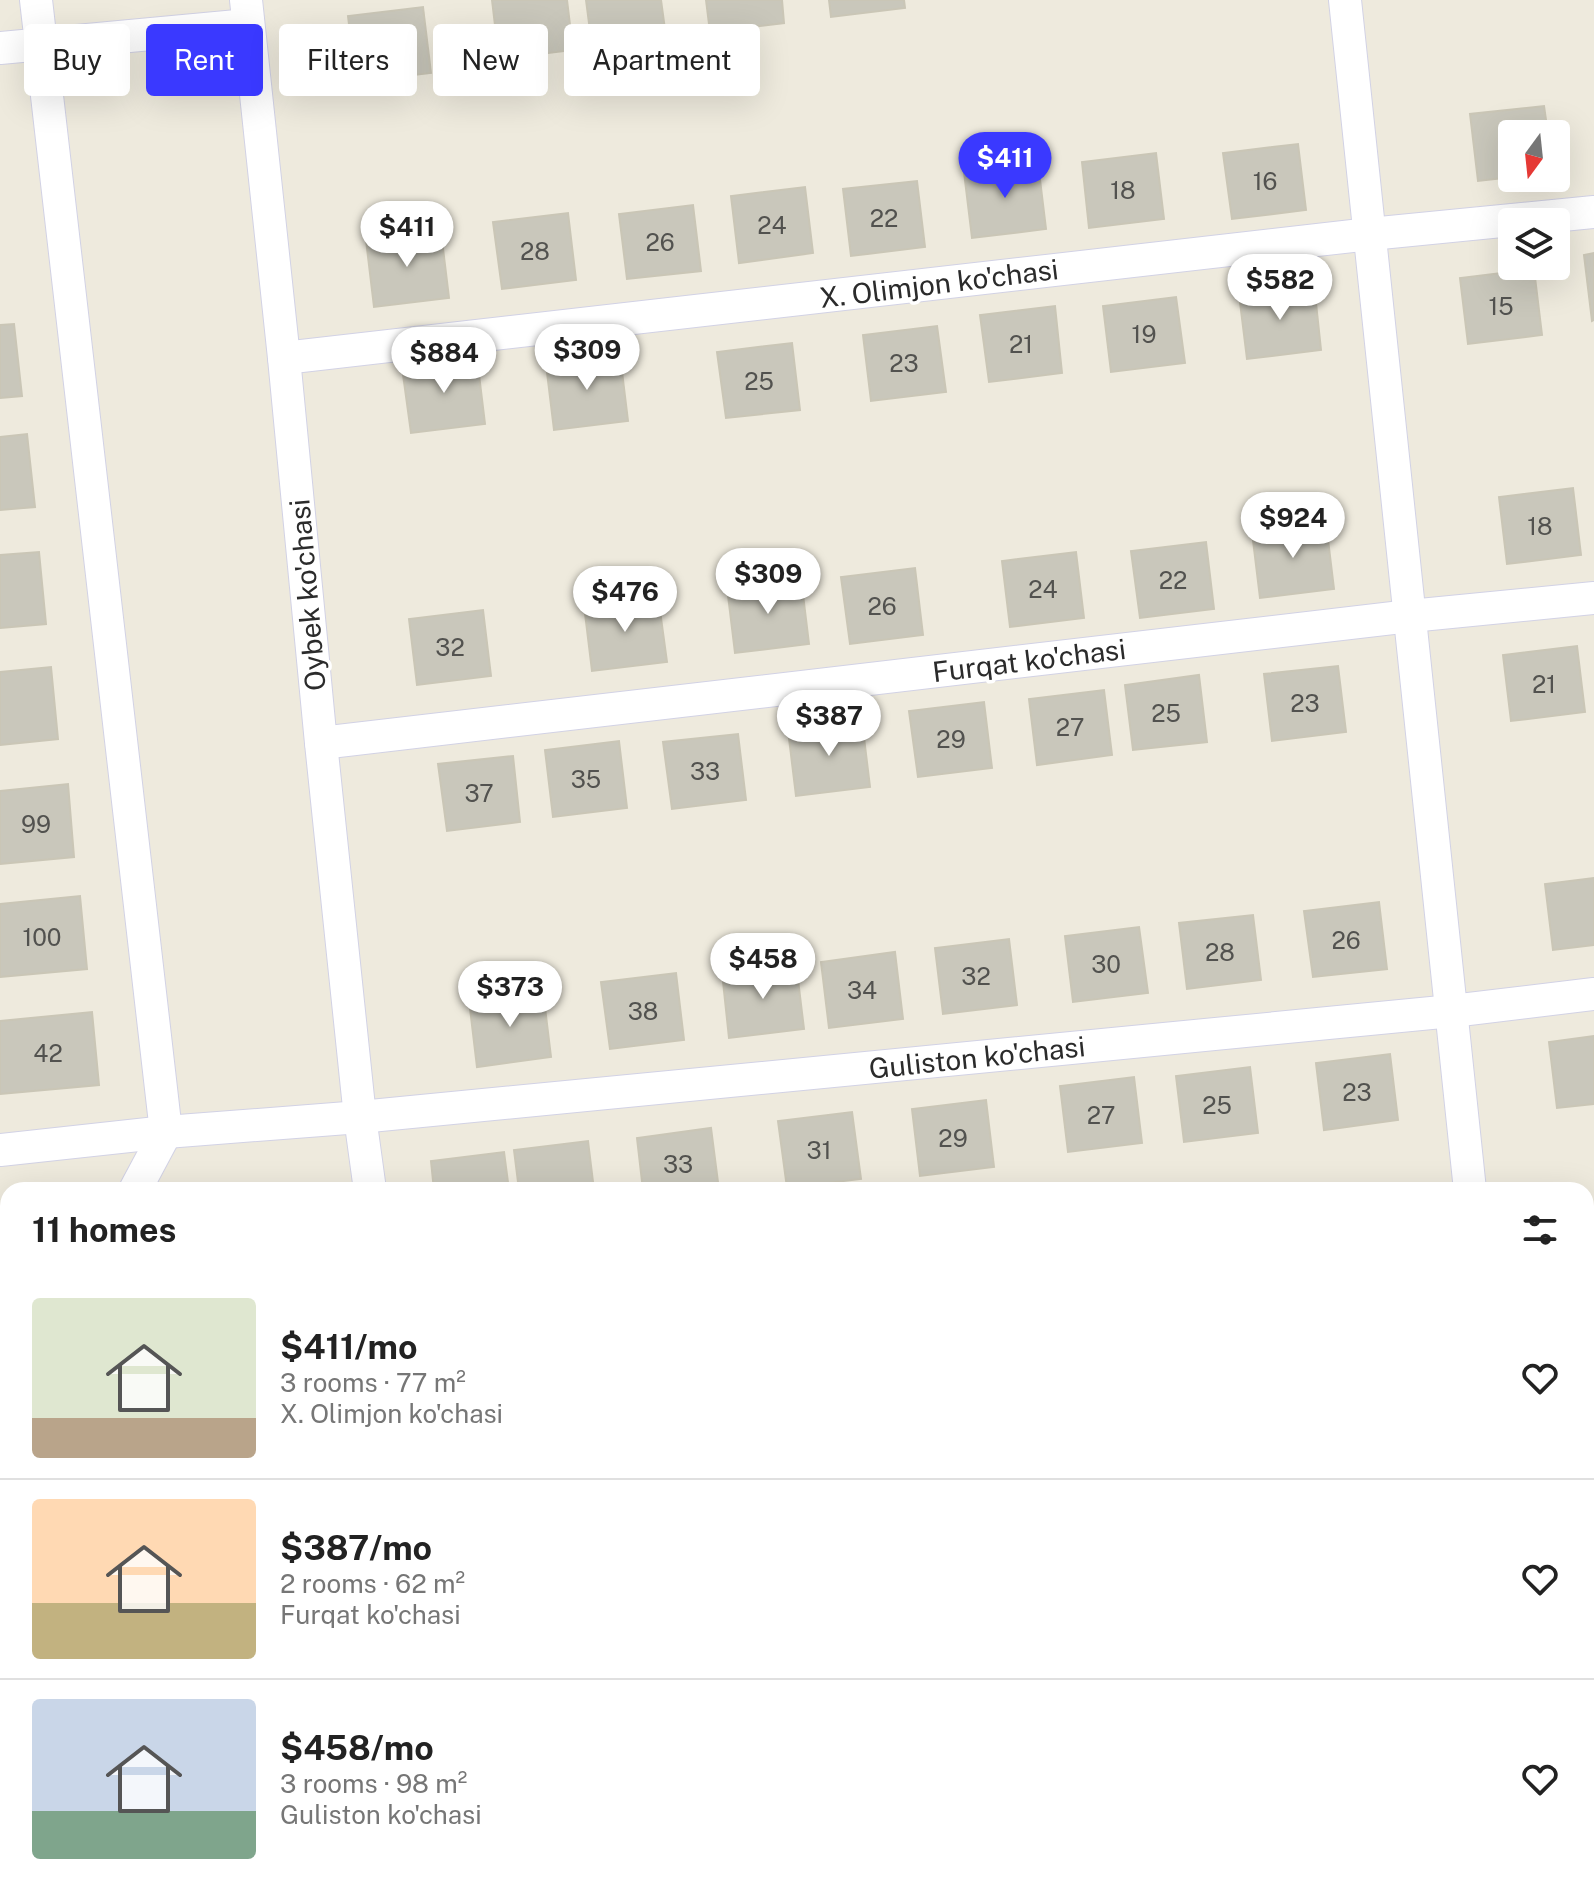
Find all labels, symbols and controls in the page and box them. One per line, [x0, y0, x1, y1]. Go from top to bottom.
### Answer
chip: Buy [24, 24, 130, 96]
chip: Rent [146, 24, 263, 96]
chip: Filters [279, 24, 417, 96]
chip: New [433, 24, 548, 96]
chip: Apartment [564, 24, 760, 96]
north arrow [1498, 120, 1570, 192]
map controls [1498, 120, 1570, 280]
pin: $411 [958, 132, 1052, 200]
text: $411 [976, 142, 1034, 173]
house number: 16 [1253, 167, 1277, 195]
house number: 18 [1110, 176, 1136, 204]
pin: $411 [360, 201, 454, 269]
house number: 22 [870, 204, 898, 232]
button: layers [1498, 208, 1570, 280]
text: $411 [378, 211, 436, 242]
house number: 24 [757, 211, 787, 239]
house number: 26 [645, 228, 675, 256]
house number: 28 [520, 237, 550, 265]
street label: X. Olimjon ko'chasi [818, 252, 1060, 314]
pin: $582 [1233, 254, 1327, 322]
text: $582 [1245, 264, 1315, 295]
house number: 15 [1488, 292, 1514, 320]
house number: 19 [1132, 320, 1156, 348]
pin: $309 [540, 324, 634, 392]
pin: $884 [397, 327, 491, 395]
house number: 21 [1009, 330, 1033, 358]
text: $309 [553, 334, 621, 365]
text: $884 [409, 337, 479, 368]
house number: 23 [889, 349, 919, 377]
house number: 25 [744, 367, 774, 395]
pin: $924 [1246, 492, 1340, 560]
street label: Oybek ko'chasi [282, 498, 332, 692]
text: $924 [1259, 502, 1327, 533]
house number: 18 [1527, 512, 1553, 540]
pin: $309 [721, 548, 815, 616]
text: $309 [734, 558, 802, 589]
pin: $476 [578, 566, 672, 634]
house number: 22 [1159, 566, 1187, 594]
house number: 24 [1028, 575, 1058, 603]
text: $476 [591, 576, 659, 607]
house number: 26 [867, 592, 897, 620]
street label: Furqat ko'chasi [930, 632, 1128, 688]
house number: 32 [435, 633, 465, 661]
house number: 21 [1532, 670, 1556, 698]
house number: 23 [1290, 689, 1320, 717]
pin: $387 [782, 690, 876, 758]
house number: 25 [1151, 699, 1181, 727]
text: $387 [795, 700, 863, 731]
house number: 27 [1056, 713, 1084, 741]
house number: 29 [936, 725, 966, 753]
house number: 33 [690, 757, 720, 785]
house number: 35 [571, 765, 601, 793]
house number: 37 [464, 779, 494, 807]
house number: 99 [21, 810, 51, 838]
house number: 100 [23, 923, 62, 951]
house number: 26 [1331, 926, 1361, 954]
pin: $458 [716, 933, 810, 1001]
house number: 28 [1205, 938, 1235, 966]
text: $458 [728, 943, 798, 974]
house number: 30 [1091, 950, 1121, 978]
pin: $373 [463, 961, 557, 1029]
house number: 32 [961, 962, 991, 990]
text: $373 [476, 971, 544, 1002]
house number: 34 [847, 976, 877, 1004]
house number: 38 [628, 997, 658, 1025]
street label: Guliston ko'chasi [867, 1029, 1087, 1085]
house number: 42 [33, 1039, 63, 1067]
house number: 23 [1342, 1078, 1372, 1106]
house number: 25 [1202, 1091, 1232, 1119]
house number: 27 [1087, 1101, 1115, 1129]
house number: 29 [938, 1124, 968, 1152]
house number: 31 [807, 1136, 831, 1164]
house number: 33 [663, 1150, 693, 1178]
icon: filters [1518, 1208, 1562, 1252]
text: 11 homes [32, 1210, 176, 1250]
text: $411/mo [280, 1327, 418, 1367]
icon: home [96, 1330, 192, 1426]
icon: heart [1518, 1356, 1562, 1400]
text: 3 rooms · 77 m² [280, 1367, 466, 1398]
text: X. Olimjon ko'chasi [280, 1398, 503, 1429]
text: $387/mo [280, 1528, 432, 1568]
icon: home [96, 1531, 192, 1627]
icon: heart [1518, 1557, 1562, 1601]
text: 2 rooms · 62 m² [280, 1568, 465, 1599]
text: Furqat ko'chasi [280, 1599, 461, 1630]
text: $458/mo [280, 1728, 434, 1768]
icon: home [96, 1731, 192, 1827]
icon: heart [1518, 1757, 1562, 1801]
text: 3 rooms · 98 m² [280, 1768, 467, 1799]
text: Guliston ko'chasi [280, 1799, 482, 1830]

